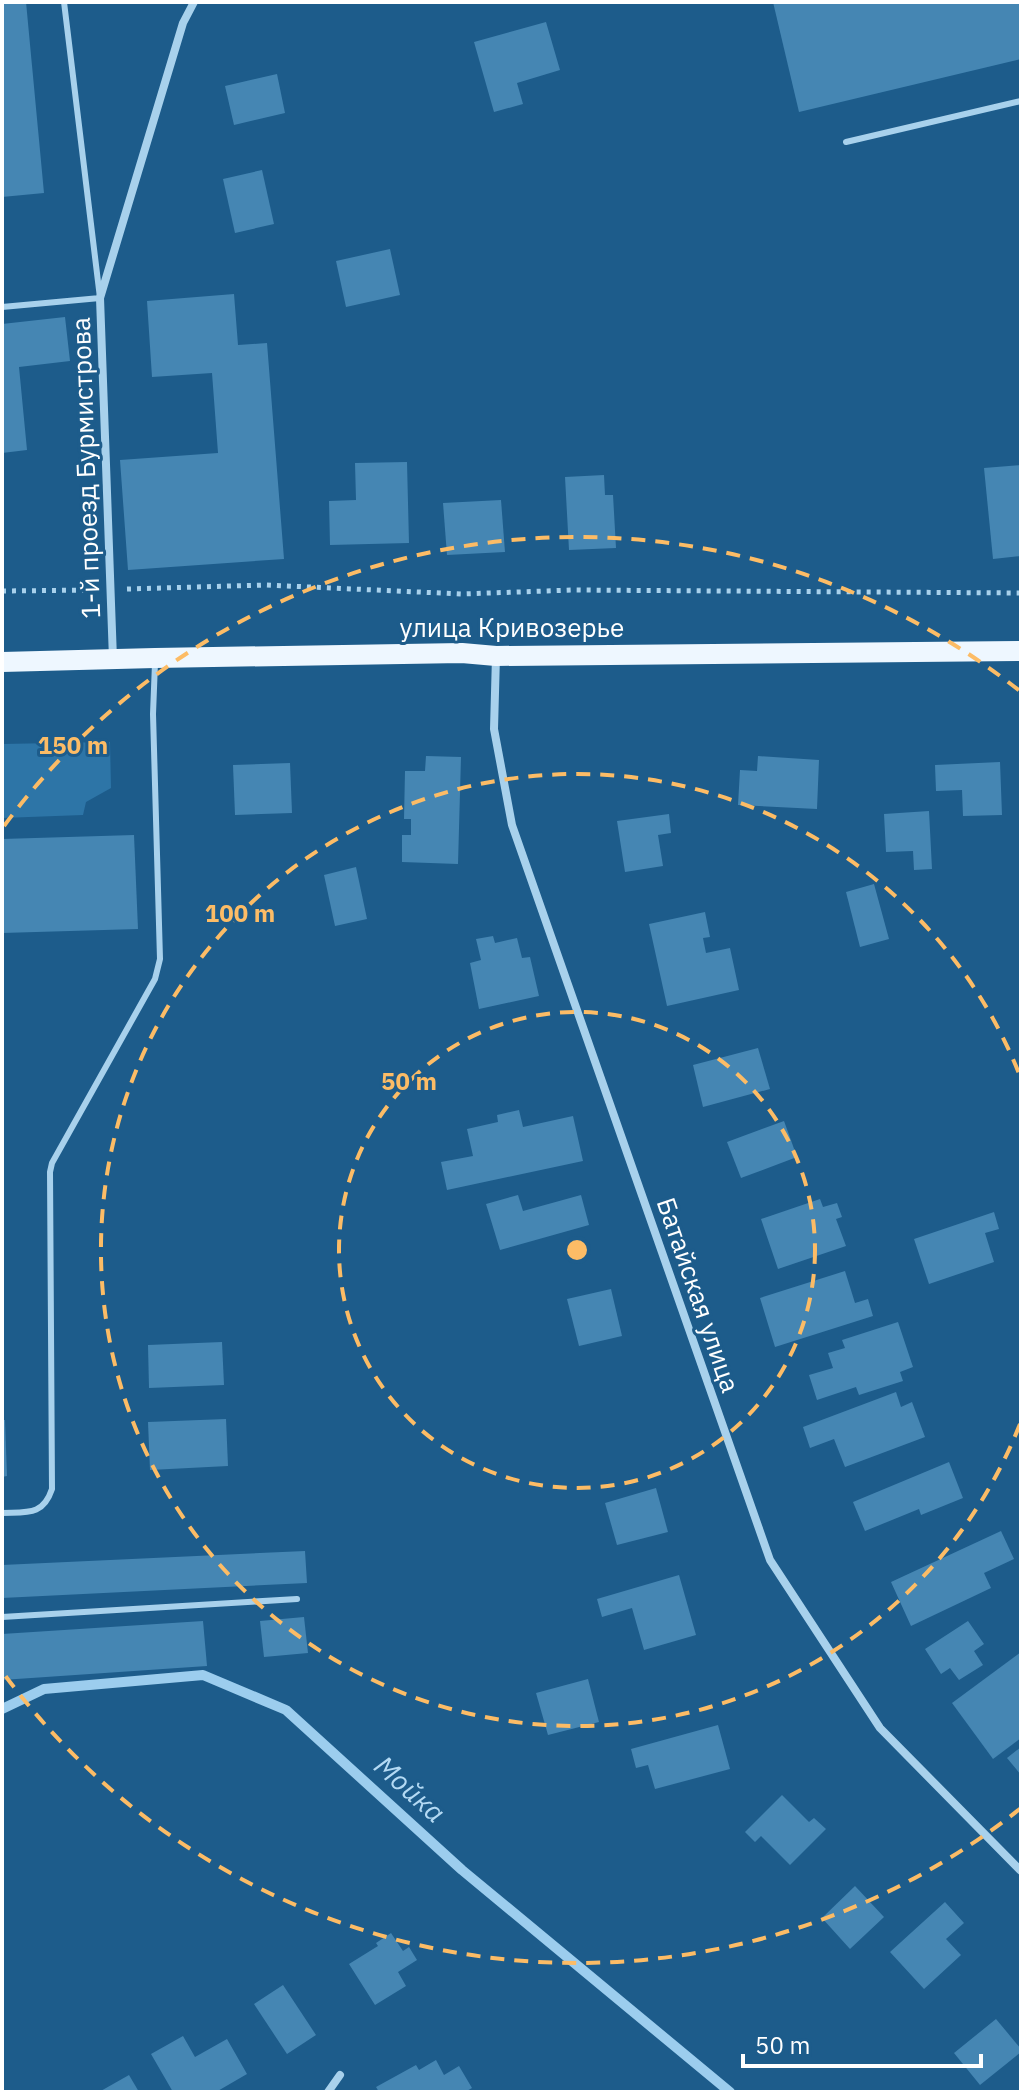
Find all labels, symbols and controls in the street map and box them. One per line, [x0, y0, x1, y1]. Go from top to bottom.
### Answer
street label: 1-й проезд Бурмистрова [63, 316, 107, 620]
street label: улица Кривозерье [400, 610, 624, 644]
text: 150 m [38, 729, 108, 761]
text: 100 m [205, 897, 275, 929]
text: 50 m [381, 1065, 437, 1097]
street label: Батайская улица [650, 1193, 748, 1397]
centre of rings [563, 1236, 591, 1264]
water label: Мойка [367, 1747, 454, 1830]
scale bar [743, 2018, 981, 2068]
text: 50 m [755, 2029, 810, 2061]

